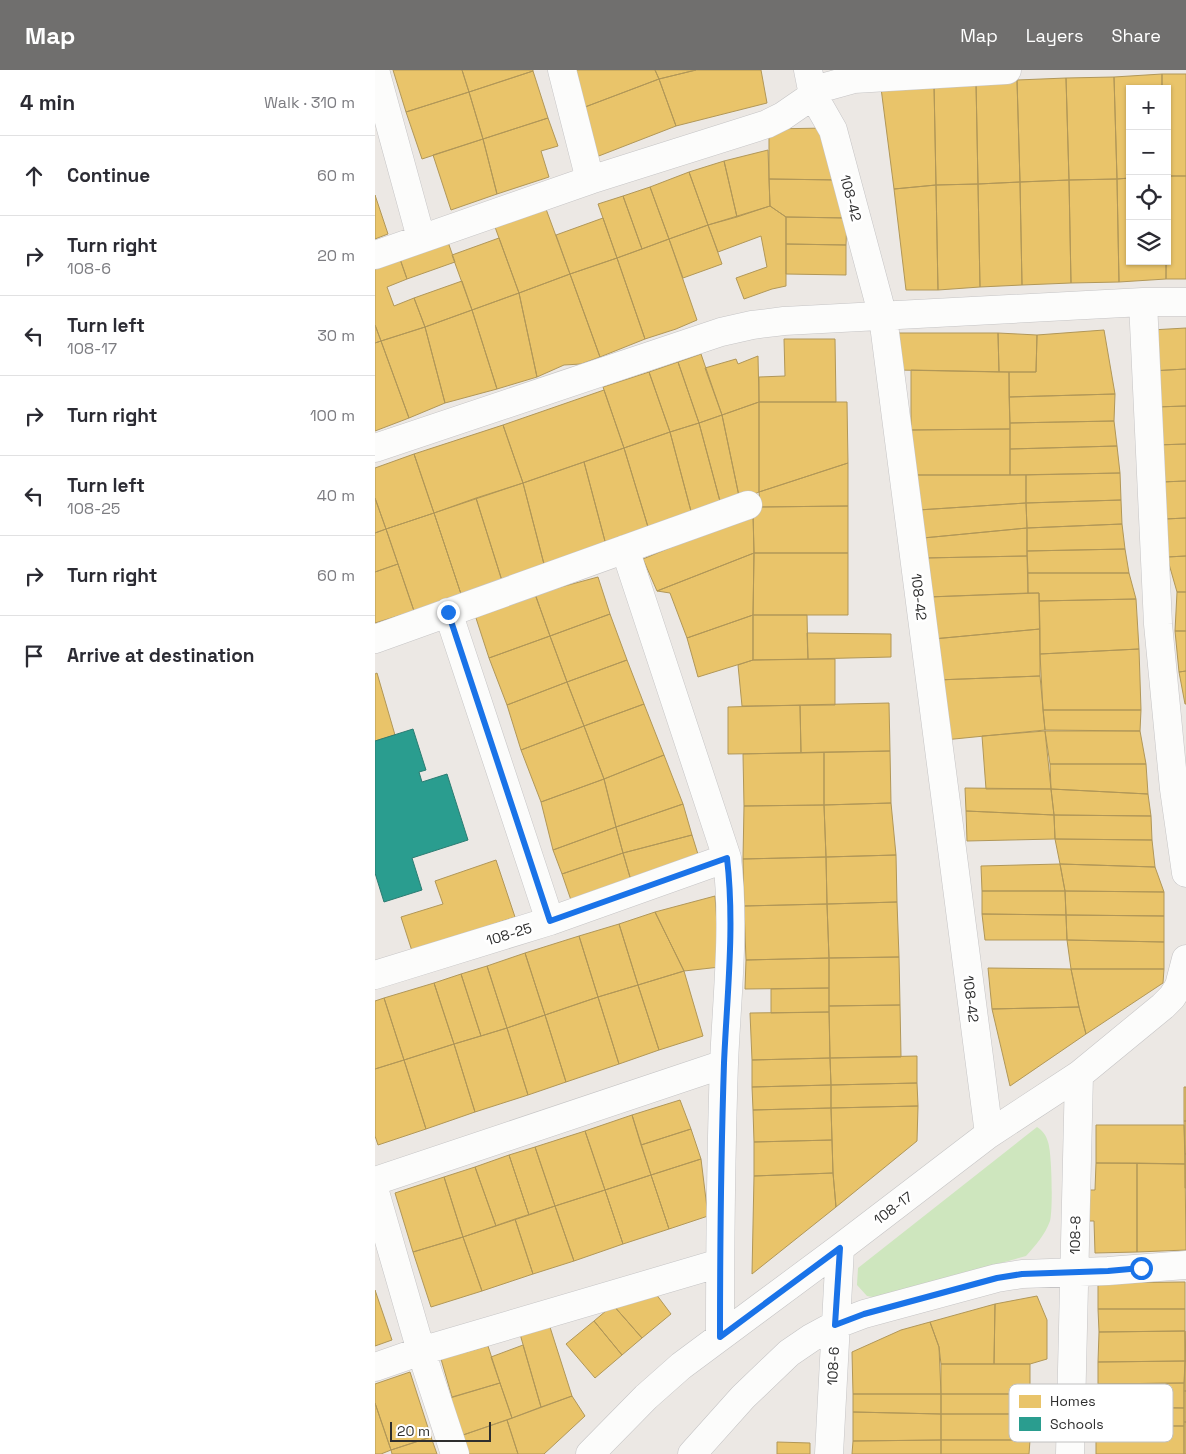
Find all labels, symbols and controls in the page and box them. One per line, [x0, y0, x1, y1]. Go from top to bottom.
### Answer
text: Map [25, 20, 75, 51]
text: Map [960, 24, 998, 47]
text: Layers [1026, 24, 1083, 47]
text: Share [1111, 24, 1161, 47]
map controls [1126, 85, 1171, 265]
button: + [1126, 85, 1171, 130]
text: 4 min [20, 89, 75, 116]
text: Walk · 310 m [264, 92, 355, 113]
button: − [1126, 130, 1171, 175]
icon: ahead [20, 162, 48, 190]
text: Continue [67, 163, 150, 188]
text: 60 m [317, 165, 355, 186]
street label: 108-42 [836, 173, 866, 223]
button: locate [1126, 175, 1171, 220]
button: layers [1126, 220, 1171, 265]
text: Turn right [67, 233, 157, 258]
icon: right [20, 242, 48, 270]
text: 20 m [317, 245, 355, 266]
text: 108-6 [67, 258, 111, 279]
text: Turn left [67, 313, 145, 338]
icon: left [20, 322, 48, 350]
text: 30 m [317, 325, 355, 346]
text: 108-17 [67, 338, 117, 359]
icon: right [20, 402, 48, 430]
text: Turn right [67, 403, 157, 428]
text: 100 m [310, 405, 355, 426]
text: Turn left [67, 473, 145, 498]
icon: left [20, 482, 48, 510]
text: 40 m [317, 485, 355, 506]
text: 108-25 [67, 498, 120, 519]
icon: right [20, 562, 48, 590]
text: Turn right [67, 563, 157, 588]
text: 60 m [317, 565, 355, 586]
street label: 108-42 [907, 573, 931, 621]
route end [437, 601, 460, 624]
icon: arrive [20, 642, 48, 670]
text: Arrive at destination [67, 643, 255, 668]
street label: 108-25 [484, 919, 534, 949]
street label: 108-42 [959, 975, 983, 1023]
street label: 108-17 [870, 1188, 916, 1228]
street label: 108-8 [1066, 1215, 1084, 1254]
route start [1130, 1257, 1153, 1280]
street label: 108-6 [823, 1346, 843, 1386]
legend [1009, 1384, 1173, 1442]
text: Homes [1050, 1392, 1096, 1410]
text: Schools [1050, 1415, 1104, 1433]
scale bar [390, 1419, 491, 1442]
text: 20 m [397, 1422, 430, 1440]

